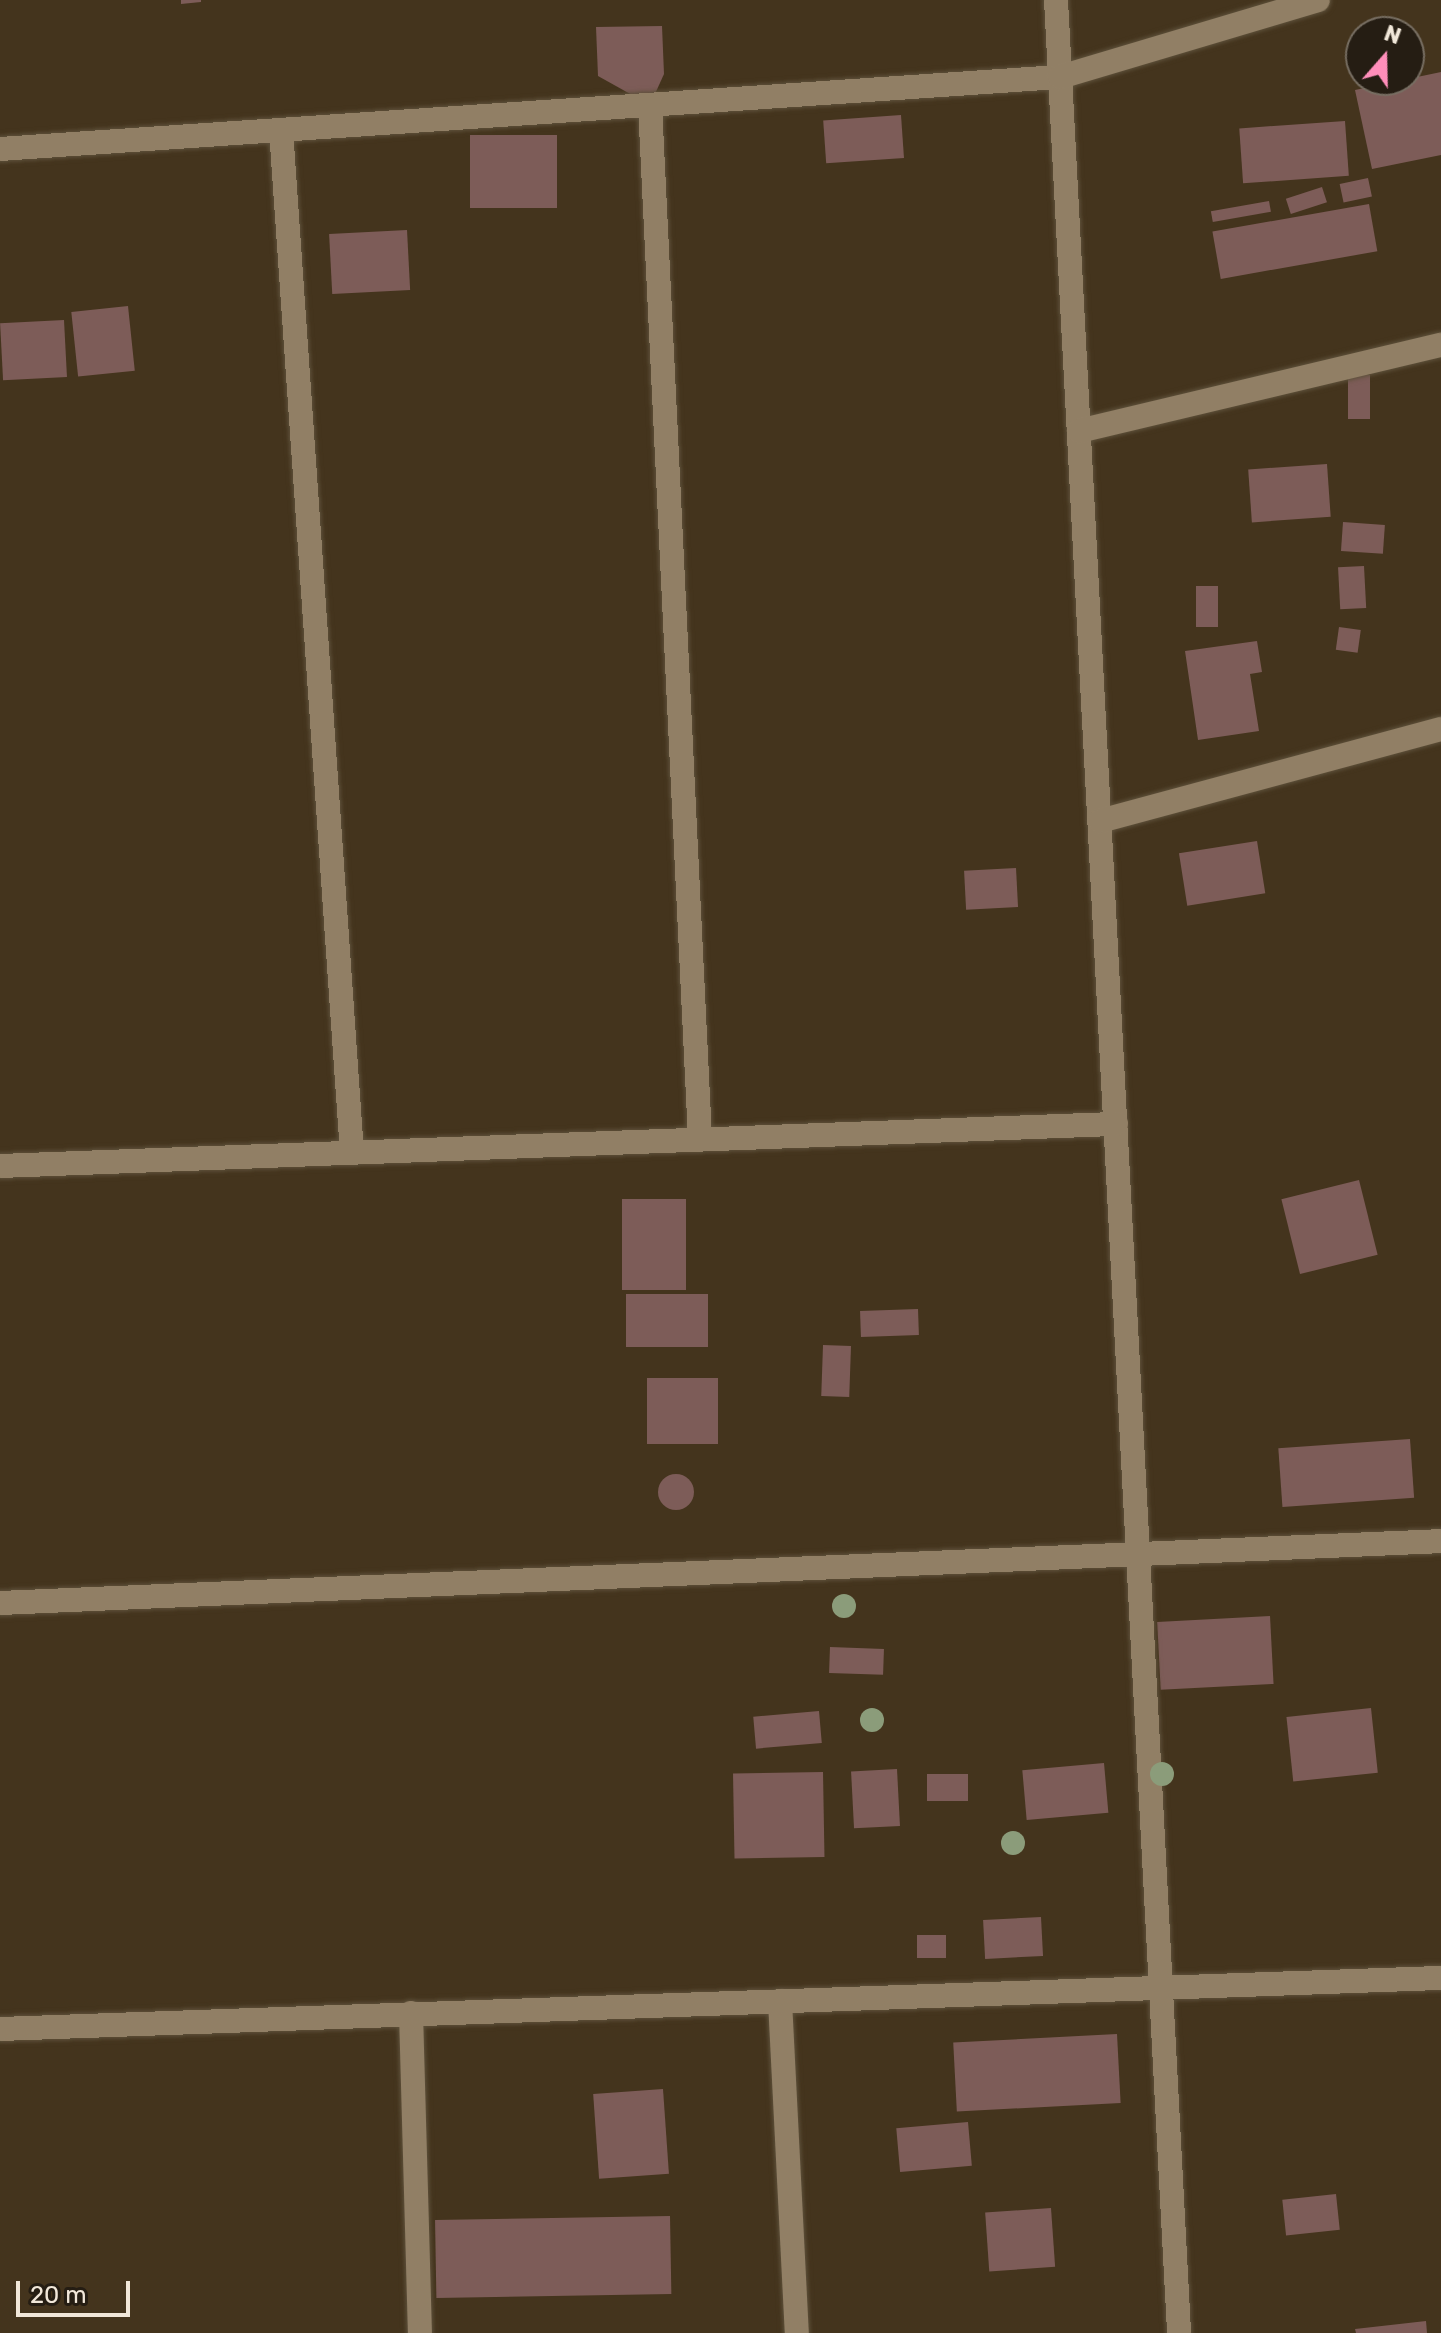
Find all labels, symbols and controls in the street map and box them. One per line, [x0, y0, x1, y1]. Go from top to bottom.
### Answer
north arrow [1345, 16, 1425, 96]
text: N [1381, 19, 1405, 50]
scale bar [20, 2265, 134, 2315]
text: 20 m [30, 2281, 87, 2309]

